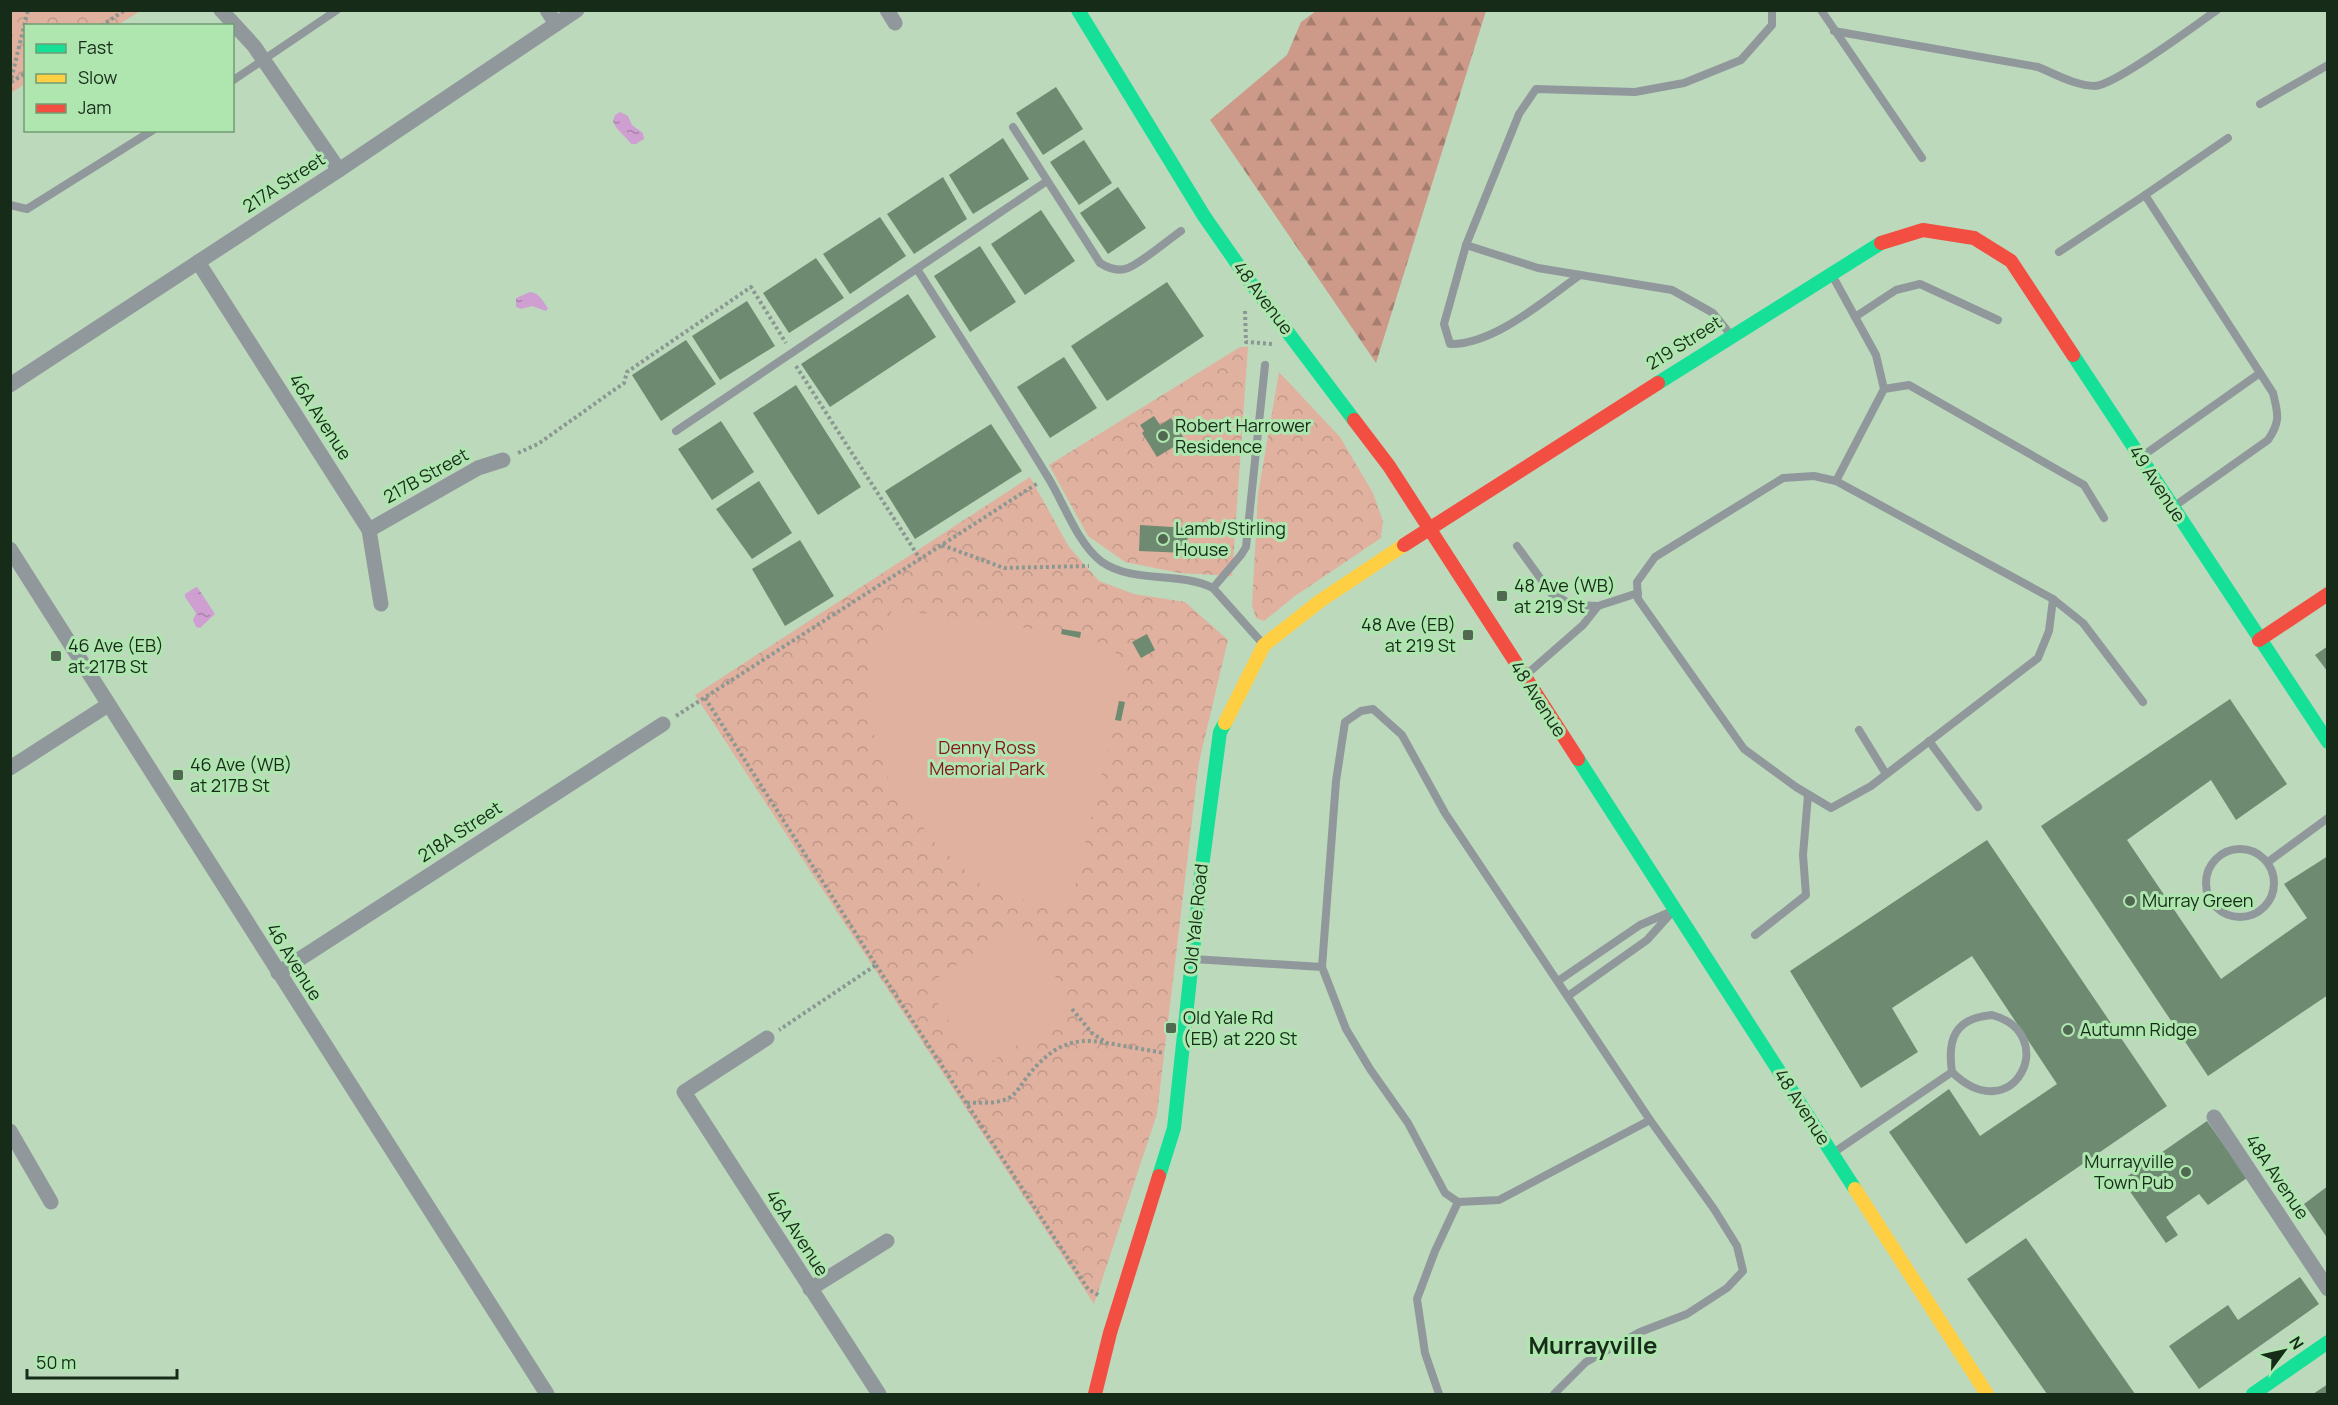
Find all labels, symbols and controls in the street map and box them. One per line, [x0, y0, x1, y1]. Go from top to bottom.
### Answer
legend [24, 24, 234, 132]
text: Fast [78, 35, 113, 59]
text: Slow [78, 65, 118, 89]
text: Jam [78, 95, 112, 119]
street label: 217A Street [238, 147, 329, 218]
street label: 48 Avenue [1228, 256, 1299, 339]
street label: 219 Street [1641, 309, 1726, 375]
street label: 46A Avenue [284, 369, 358, 464]
place label: Robert Harrower Residence [1175, 413, 1312, 458]
marker: Robert Harrower Residence [1156, 429, 1170, 443]
street label: 49 Avenue [2124, 441, 2192, 526]
street label: 217B Street [379, 442, 472, 508]
place label: Lamb/Stirling House [1175, 516, 1286, 561]
marker: Lamb/Stirling House [1156, 532, 1170, 546]
place label: 48 Ave (WB) at 219 St [1514, 573, 1615, 618]
marker: 48 Ave (WB) at 219 St [1495, 589, 1509, 603]
place label: 48 Ave (EB) at 219 St [1361, 612, 1456, 657]
marker: 48 Ave (EB) at 219 St [1461, 628, 1475, 642]
place label: 46 Ave (EB) at 217B St [68, 633, 164, 678]
marker: 46 Ave (EB) at 217B St [49, 649, 63, 663]
street label: 48 Avenue [1505, 656, 1572, 741]
park label: Denny Ross Memorial Park [929, 735, 1046, 780]
place label: 46 Ave (WB) at 217B St [190, 752, 292, 797]
marker: 46 Ave (WB) at 217B St [171, 768, 185, 782]
street label: 218A Street [413, 795, 506, 867]
street label: Old Yale Road [1177, 862, 1213, 975]
place label: Murray Green [2142, 888, 2253, 912]
marker: Murray Green [2123, 894, 2137, 908]
street label: 46 Avenue [262, 918, 328, 1005]
place label: Old Yale Rd (EB) at 220 St [1183, 1005, 1297, 1050]
place label: Autumn Ridge [2080, 1017, 2197, 1041]
marker: Old Yale Rd (EB) at 220 St [1164, 1021, 1178, 1035]
marker: Autumn Ridge [2061, 1023, 2075, 1037]
street label: 48 Avenue [1769, 1064, 1836, 1149]
street label: 48A Avenue [2241, 1129, 2315, 1224]
place label: Murrayville Town Pub [2084, 1149, 2174, 1194]
marker: Murrayville Town Pub [2179, 1165, 2193, 1179]
street label: 46A Avenue [761, 1185, 835, 1280]
north arrow [2254, 1321, 2314, 1381]
district label: Murrayville [1529, 1328, 1657, 1361]
text: N [2284, 1332, 2309, 1354]
scale bar [27, 1342, 177, 1380]
text: 50 m [36, 1350, 76, 1374]

